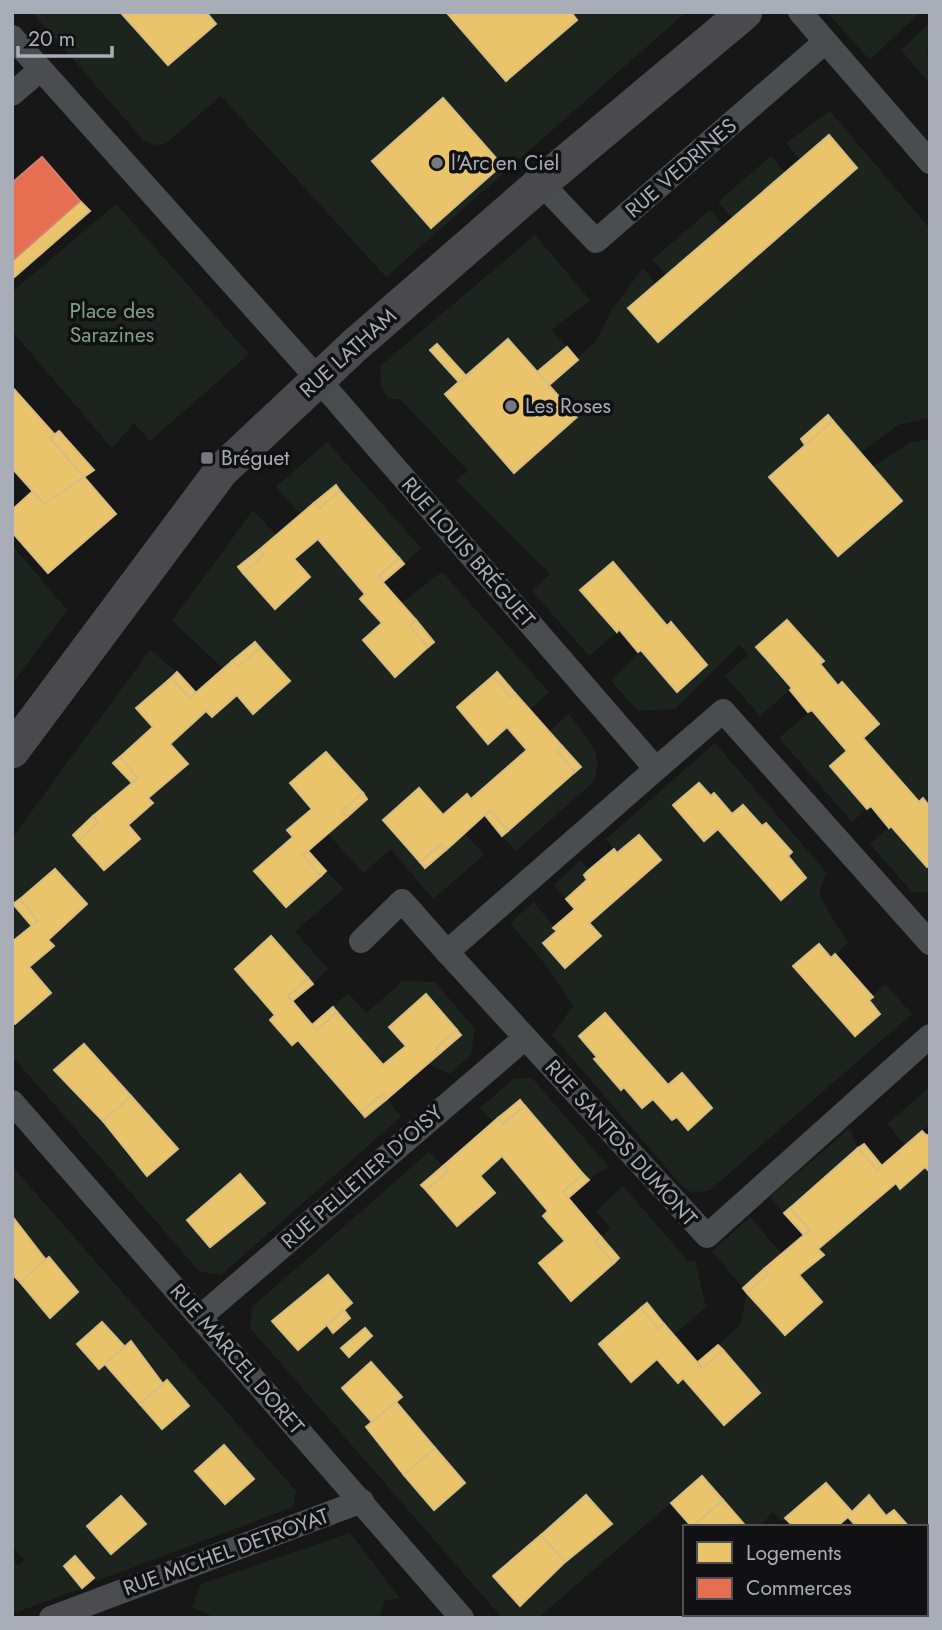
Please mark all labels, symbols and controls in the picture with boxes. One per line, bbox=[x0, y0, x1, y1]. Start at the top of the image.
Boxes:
scale bar bbox=[18, 14, 112, 58]
text: 20 m bbox=[28, 24, 75, 54]
street label: RUE VEDRINES bbox=[619, 111, 743, 225]
place label: l'Arc en Ciel bbox=[451, 148, 559, 178]
marker: l'Arc en Ciel bbox=[429, 155, 445, 171]
park label: Place des Sarazines bbox=[70, 296, 154, 350]
street label: RUE LATHAM bbox=[293, 301, 403, 405]
place label: Les Roses bbox=[525, 391, 611, 421]
marker: Les Roses bbox=[503, 398, 519, 414]
place label: Bréguet bbox=[221, 443, 289, 473]
marker: Bréguet bbox=[199, 450, 215, 466]
street label: RUE LOUIS BRÉGUET bbox=[394, 470, 542, 634]
street label: RUE SANTOS DUMONT bbox=[538, 1053, 704, 1233]
street label: RUE PELLETIER D'OISY bbox=[275, 1098, 450, 1256]
street label: RUE MARCEL DORET bbox=[163, 1277, 311, 1441]
street label: RUE MICHEL DETROYAT bbox=[119, 1501, 333, 1603]
legend bbox=[683, 1525, 928, 1616]
text: Logements bbox=[746, 1538, 841, 1568]
text: Commerces bbox=[746, 1573, 852, 1603]

